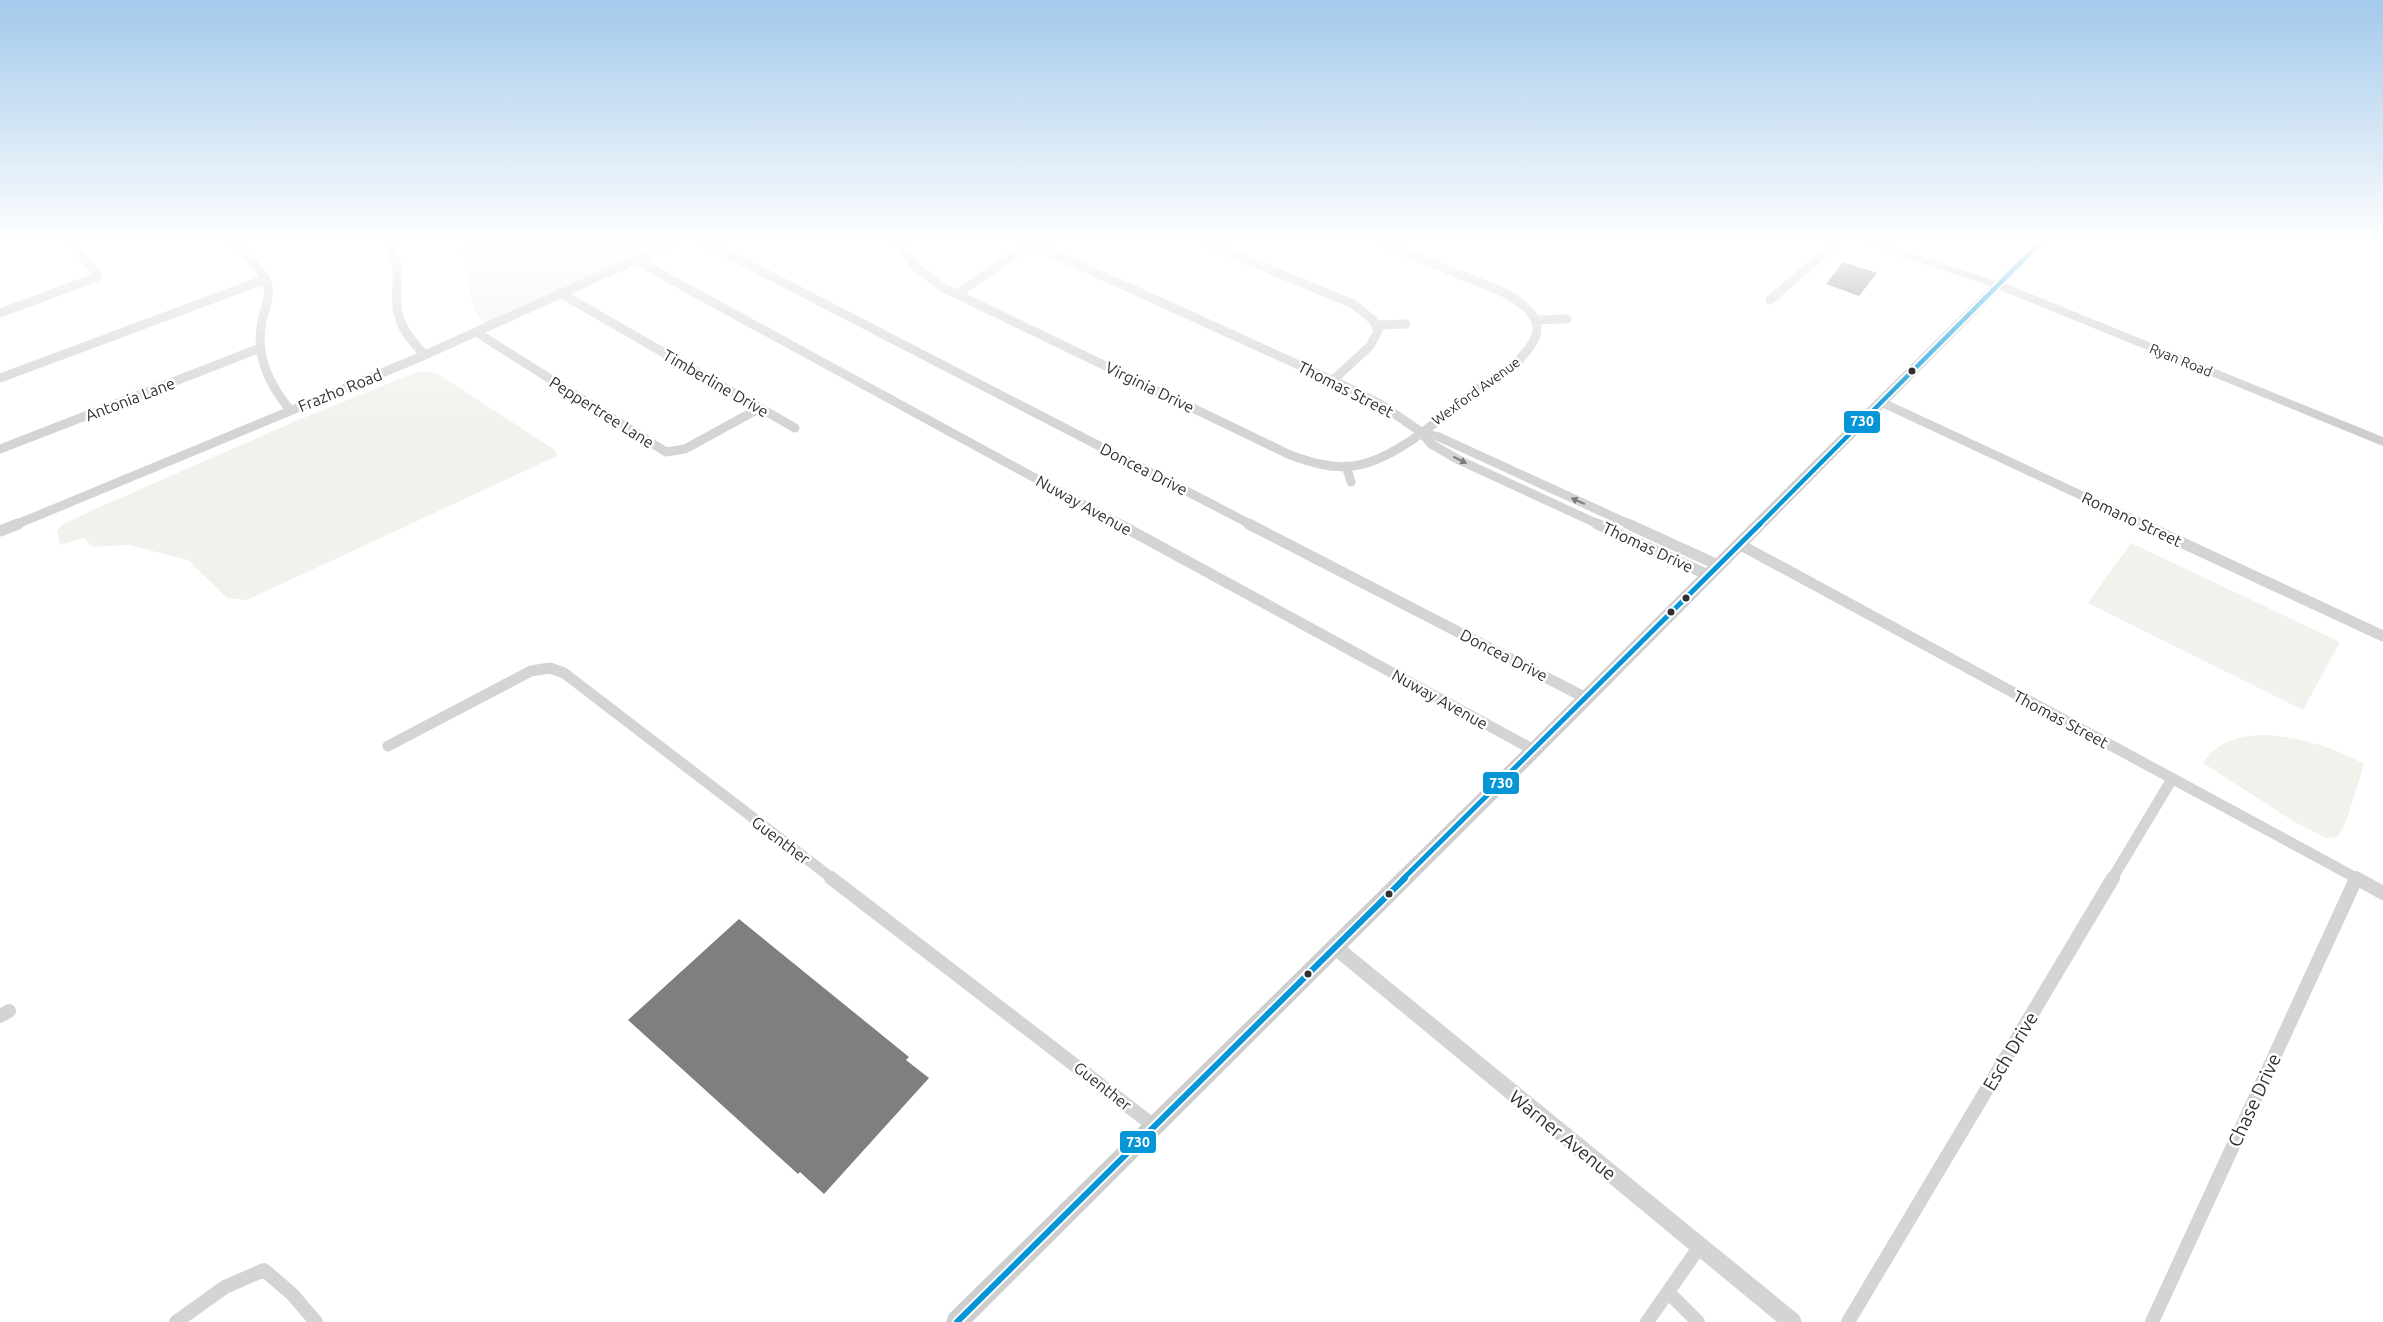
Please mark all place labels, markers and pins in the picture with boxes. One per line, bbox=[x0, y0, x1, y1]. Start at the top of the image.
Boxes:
unlabelled marker bbox=[1907, 366, 1917, 376]
unlabelled marker bbox=[1681, 593, 1691, 603]
unlabelled marker bbox=[1666, 607, 1676, 617]
unlabelled marker bbox=[1384, 889, 1394, 899]
unlabelled marker bbox=[1303, 969, 1313, 979]

